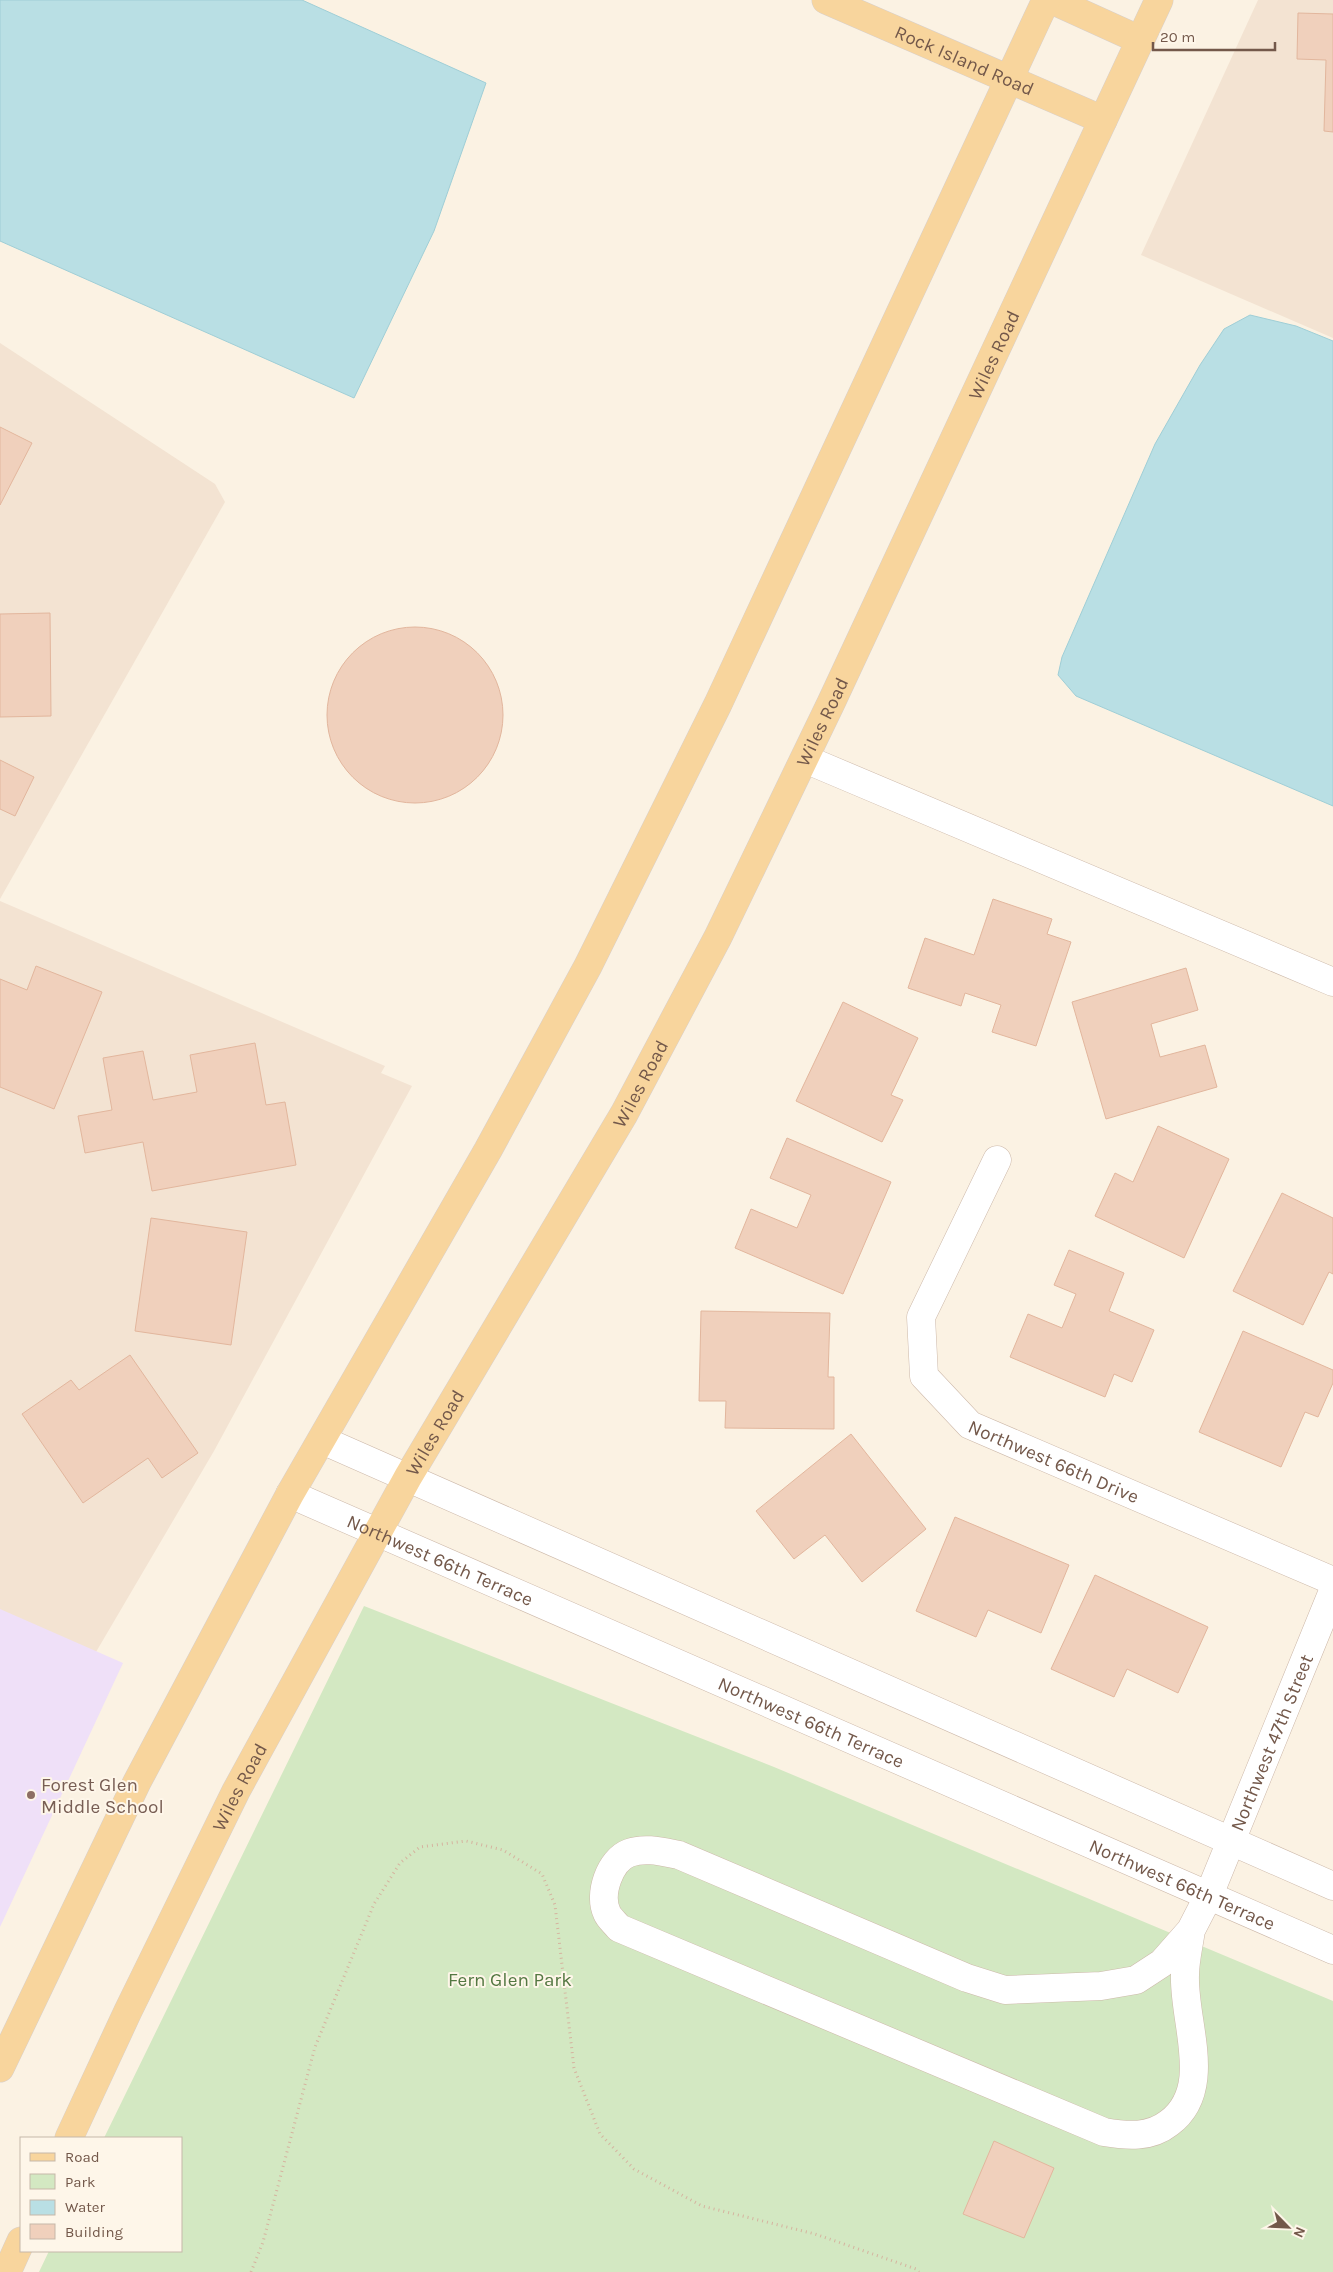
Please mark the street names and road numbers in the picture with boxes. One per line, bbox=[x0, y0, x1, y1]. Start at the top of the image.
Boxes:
street label: Rock Island Road bbox=[891, 21, 1037, 101]
street label: Wiles Road bbox=[964, 307, 1025, 403]
street label: Wiles Road bbox=[792, 674, 853, 770]
street label: Wiles Road bbox=[608, 1036, 673, 1132]
street label: Wiles Road bbox=[401, 1386, 469, 1480]
street label: Northwest 66th Drive bbox=[965, 1416, 1142, 1508]
street label: Northwest 66th Terrace bbox=[344, 1510, 536, 1611]
street label: Northwest 47th Street bbox=[1226, 1651, 1318, 1834]
street label: Northwest 66th Terrace bbox=[715, 1673, 907, 1773]
street label: Wiles Road bbox=[208, 1740, 272, 1835]
street label: Northwest 66th Terrace bbox=[1086, 1835, 1278, 1935]

